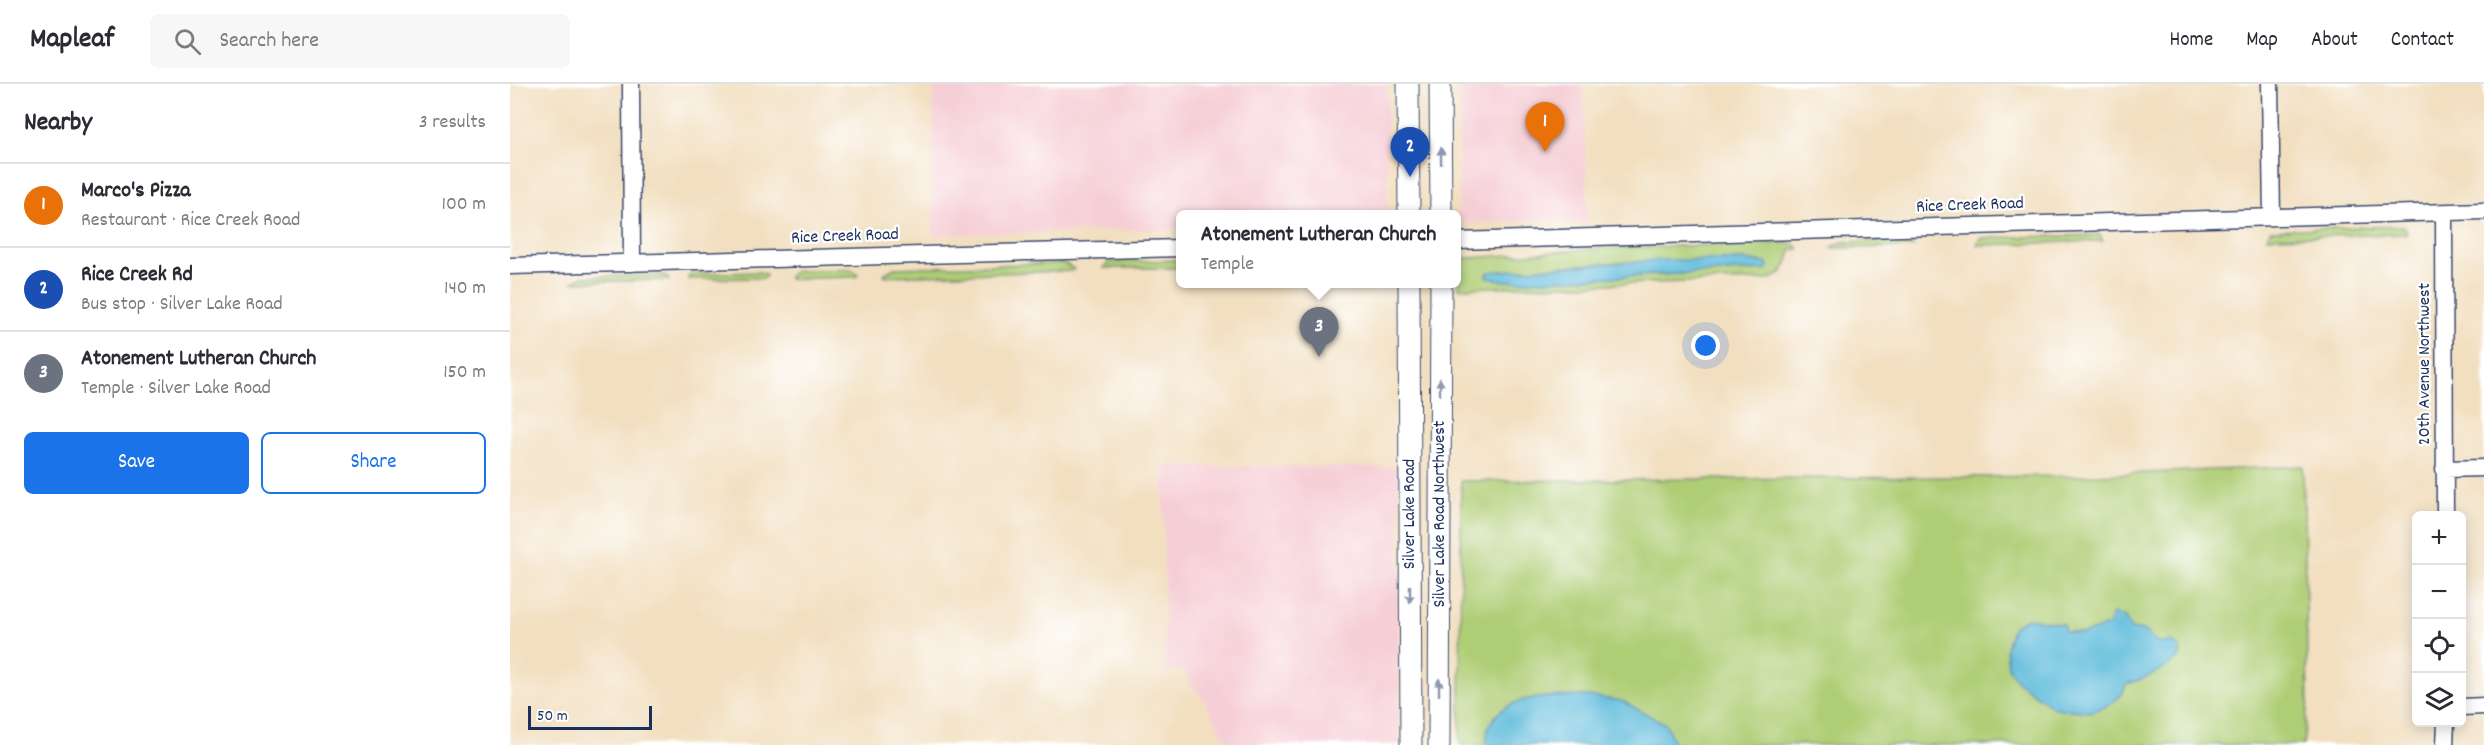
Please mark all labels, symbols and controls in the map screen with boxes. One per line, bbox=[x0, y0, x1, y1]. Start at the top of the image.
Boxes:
search box bbox=[150, 14, 570, 68]
text: Mapleaf bbox=[30, 21, 114, 61]
icon: search bbox=[171, 25, 204, 58]
text: Search here bbox=[219, 26, 319, 57]
text: Home bbox=[2169, 26, 2213, 56]
text: Map bbox=[2246, 26, 2278, 56]
text: About bbox=[2311, 26, 2358, 56]
text: Contact bbox=[2391, 26, 2454, 56]
pin: 1 bbox=[1526, 103, 1564, 152]
text: Nearby bbox=[24, 105, 92, 142]
text: 3 results bbox=[419, 109, 486, 137]
pin: 2 bbox=[1390, 128, 1430, 177]
one-way arrow bbox=[1436, 147, 1446, 166]
text: Marco's Pizza bbox=[81, 176, 191, 207]
text: 1 bbox=[41, 191, 46, 219]
text: 100 m bbox=[442, 191, 486, 219]
street label: Rice Creek Road bbox=[1916, 192, 2024, 220]
text: Restaurant · Rice Creek Road bbox=[81, 207, 300, 235]
popup bbox=[1176, 210, 1461, 288]
text: Atonement Lutheran Church bbox=[1201, 220, 1436, 251]
street label: Rice Creek Road bbox=[791, 223, 899, 251]
text: Temple bbox=[1201, 251, 1254, 279]
text: Rice Creek Rd bbox=[81, 260, 193, 291]
text: 2 bbox=[39, 275, 48, 303]
text: 140 m bbox=[444, 275, 486, 303]
street label: 20th Avenue Northwest bbox=[2413, 283, 2438, 445]
text: Bus stop · Silver Lake Road bbox=[81, 291, 283, 319]
pin: 3 bbox=[1300, 308, 1338, 357]
your location bbox=[1691, 331, 1720, 360]
text: Atonement Lutheran Church bbox=[81, 344, 316, 375]
text: 3 bbox=[39, 359, 48, 387]
text: 150 m bbox=[443, 359, 486, 387]
text: Temple · Silver Lake Road bbox=[81, 375, 271, 403]
one-way arrow bbox=[1435, 377, 1445, 396]
street label: Silver Lake Road Northwest bbox=[1428, 420, 1453, 607]
button: Save bbox=[24, 432, 249, 494]
button: Share bbox=[261, 432, 486, 494]
street label: Silver Lake Road bbox=[1398, 459, 1423, 569]
map controls bbox=[2412, 511, 2466, 727]
button: + bbox=[2412, 511, 2466, 565]
button: − bbox=[2412, 565, 2466, 619]
one-way arrow bbox=[1405, 584, 1415, 603]
button: locate bbox=[2412, 619, 2466, 673]
button: layers bbox=[2412, 673, 2466, 727]
one-way arrow bbox=[1434, 677, 1444, 696]
scale bar bbox=[528, 703, 652, 730]
text: 50 m bbox=[537, 705, 568, 728]

